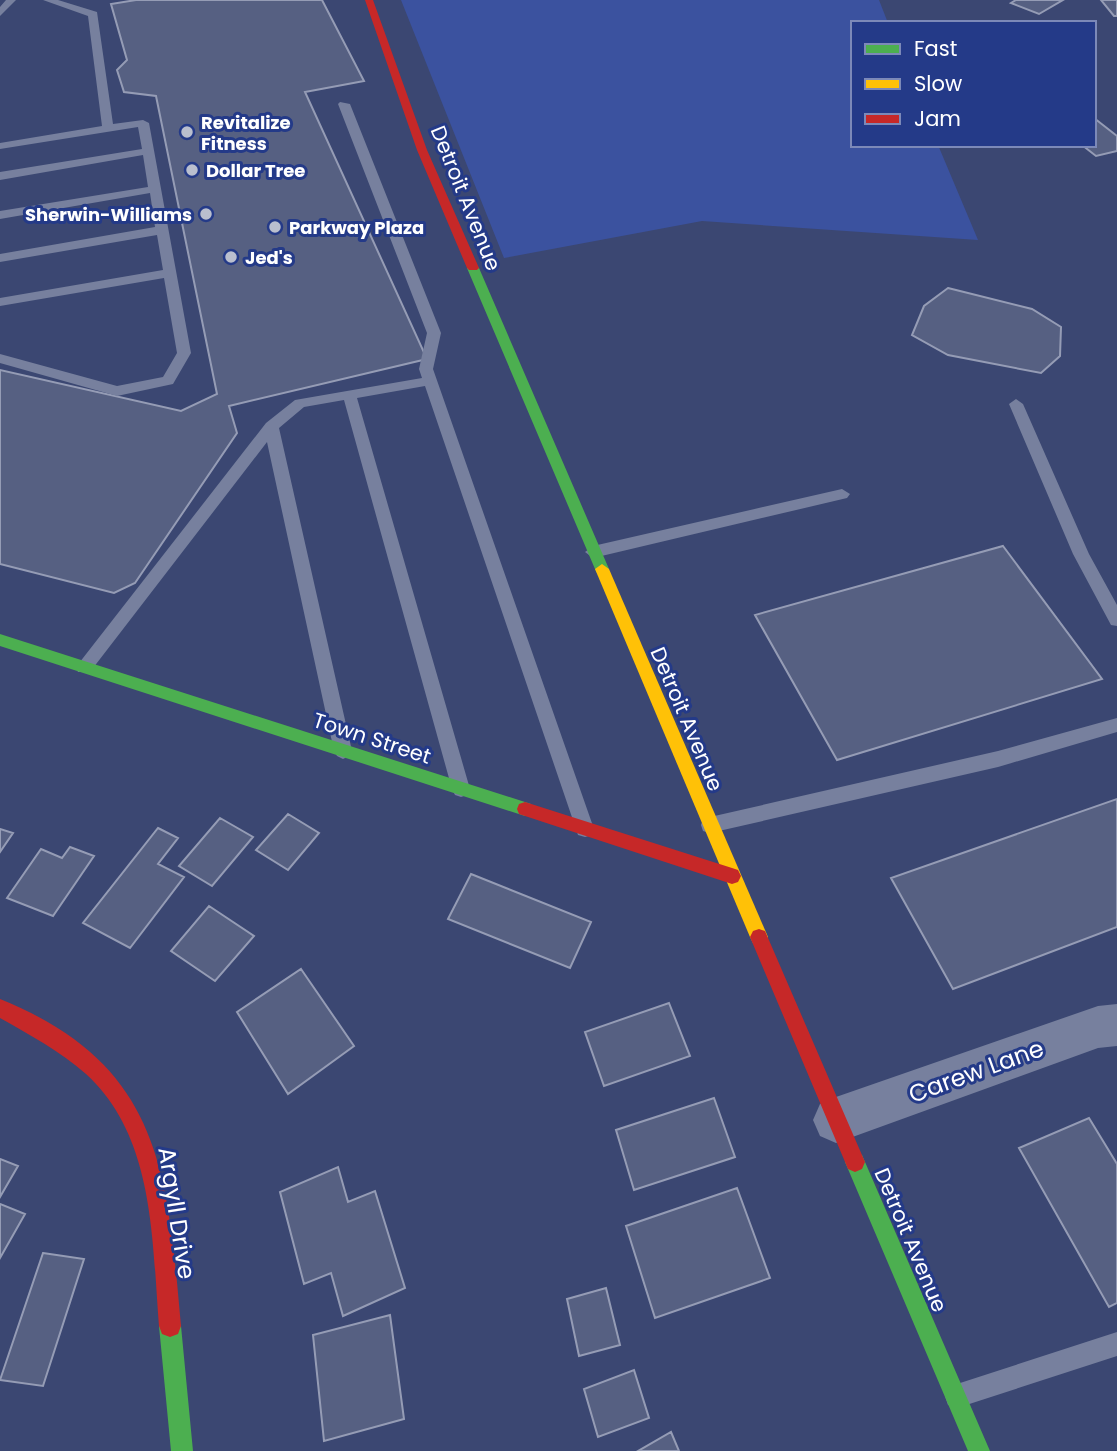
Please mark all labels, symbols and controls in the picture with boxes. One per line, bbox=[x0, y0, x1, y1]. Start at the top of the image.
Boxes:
legend bbox=[851, 21, 1096, 147]
text: Fast bbox=[914, 34, 957, 63]
text: Slow bbox=[914, 69, 962, 98]
text: Jam bbox=[914, 104, 961, 133]
place label: Revitalize Fitness bbox=[201, 110, 291, 156]
street label: Detroit Avenue bbox=[424, 121, 508, 275]
marker: Revitalize Fitness bbox=[179, 124, 195, 140]
place label: Dollar Tree bbox=[206, 158, 305, 183]
marker: Dollar Tree bbox=[184, 162, 200, 178]
place label: Sherwin-Williams bbox=[25, 202, 192, 227]
marker: Sherwin-Williams bbox=[198, 206, 214, 222]
place label: Parkway Plaza bbox=[289, 215, 424, 240]
marker: Parkway Plaza bbox=[267, 219, 283, 235]
place label: Jed's bbox=[245, 245, 293, 270]
marker: Jed's bbox=[223, 249, 239, 265]
street label: Detroit Avenue bbox=[644, 642, 730, 796]
street label: Town Street bbox=[309, 705, 435, 771]
street label: Carew Lane bbox=[904, 1031, 1048, 1111]
street label: Argyll Drive bbox=[150, 1145, 204, 1281]
street label: Detroit Avenue bbox=[868, 1163, 954, 1317]

